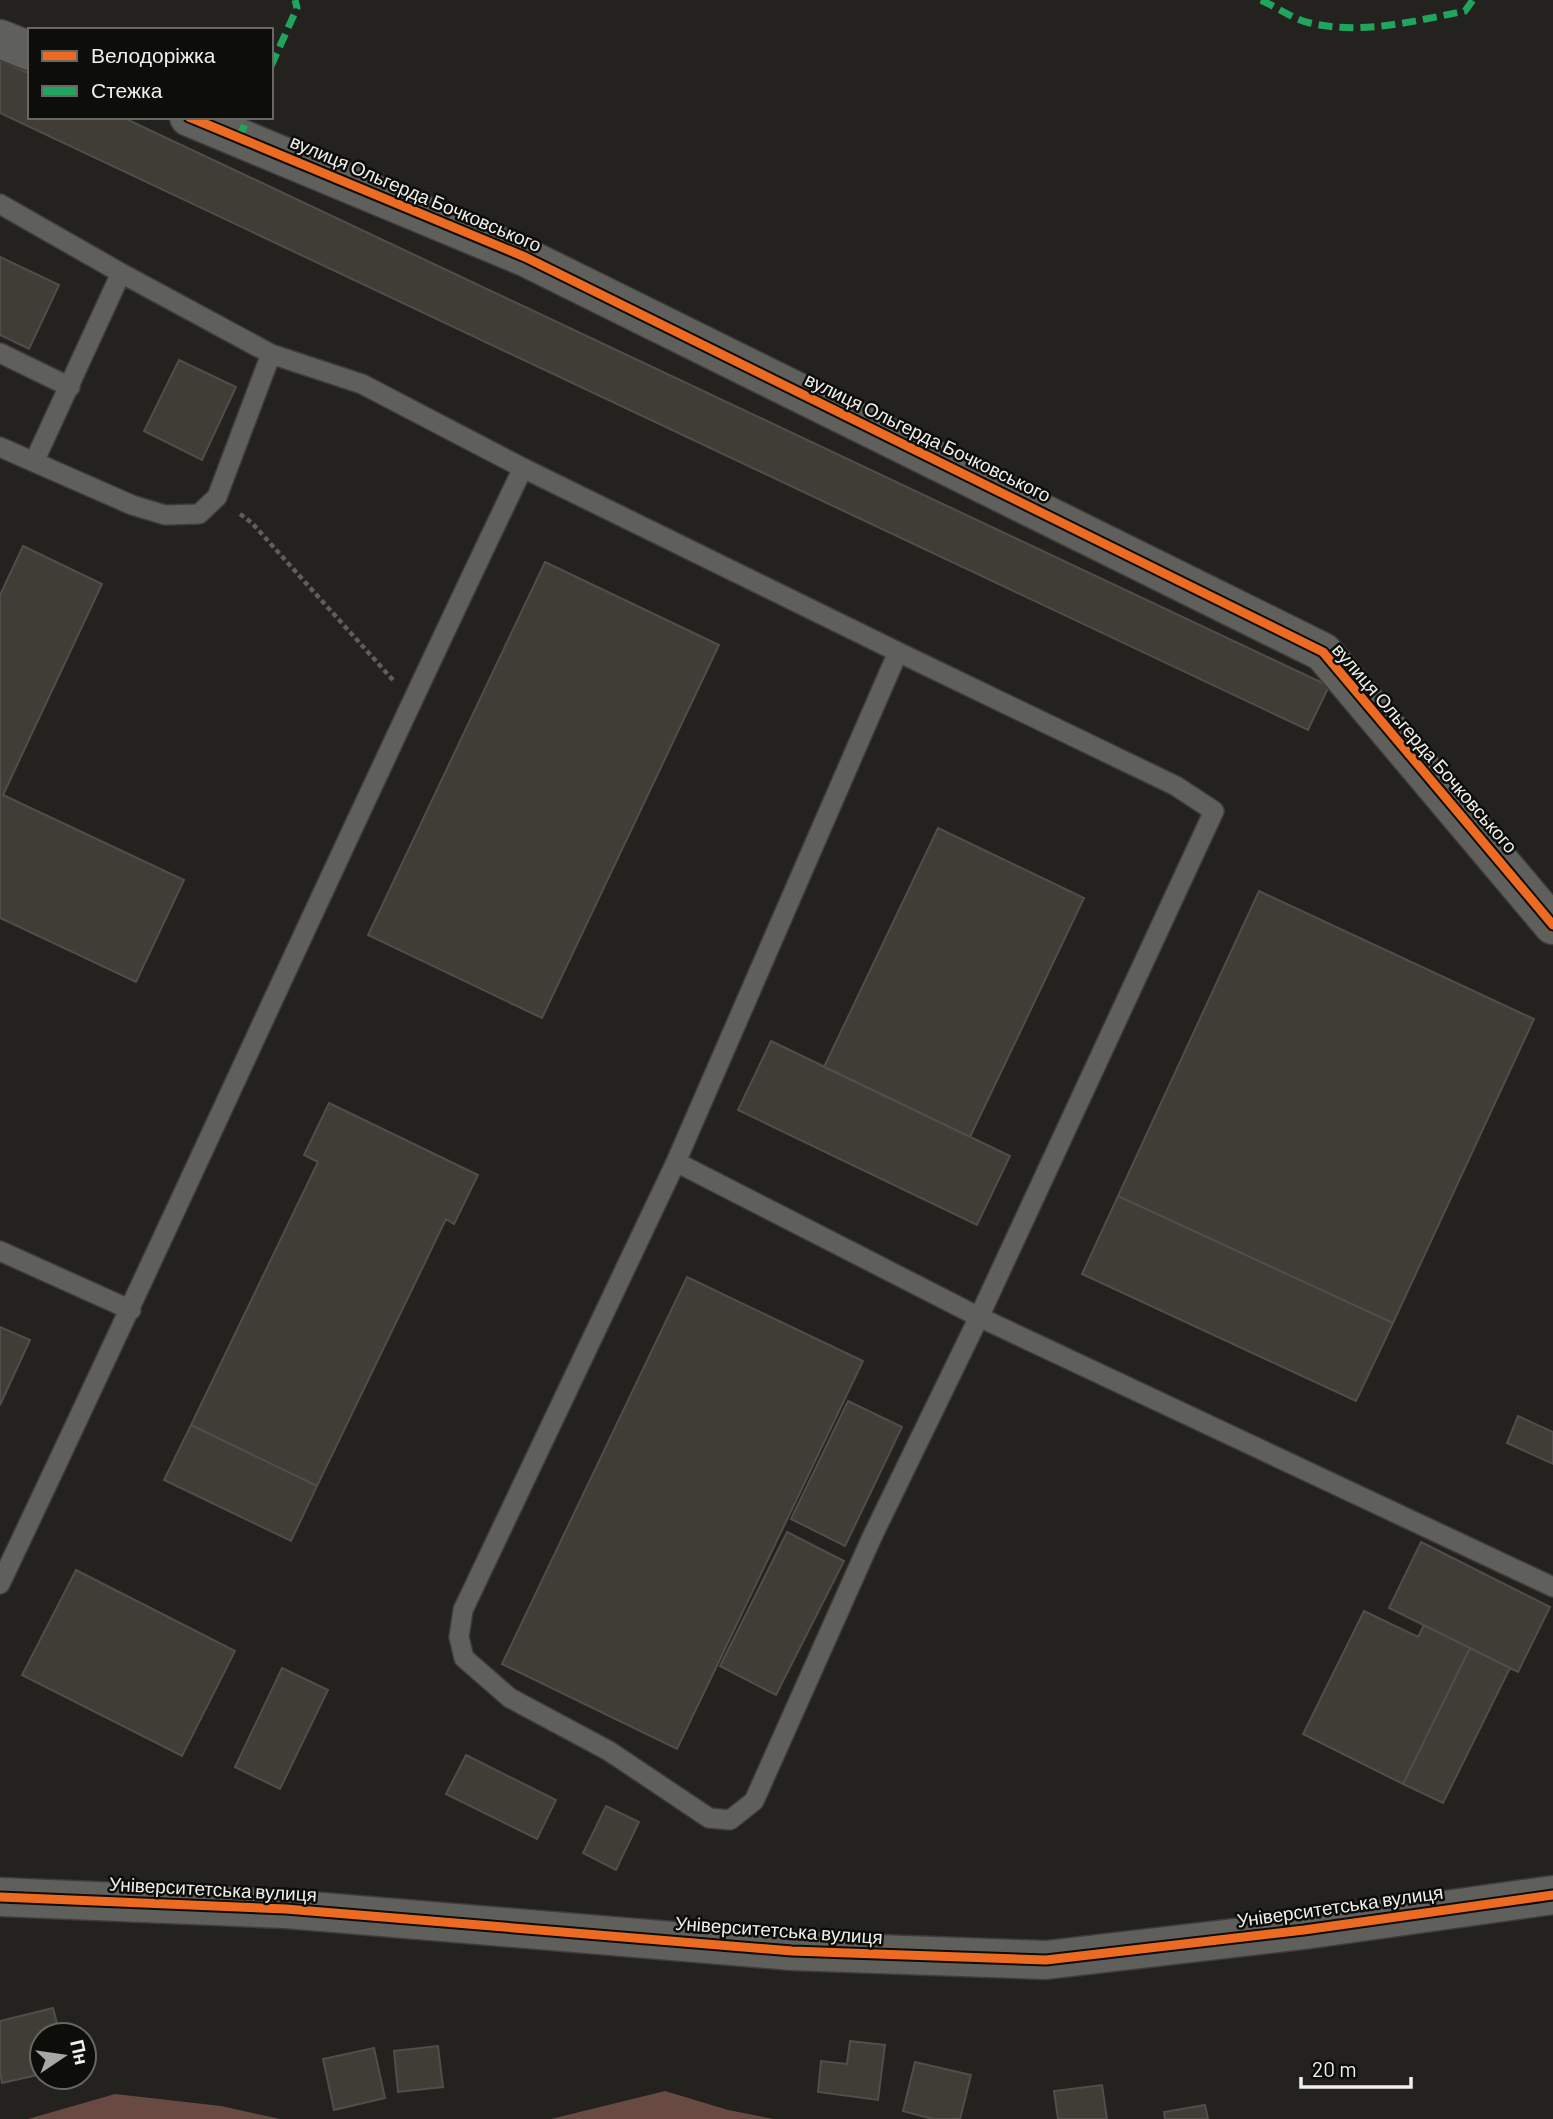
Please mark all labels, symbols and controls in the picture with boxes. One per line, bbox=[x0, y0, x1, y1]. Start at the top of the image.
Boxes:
legend bbox=[28, 28, 273, 119]
text: Велодоріжка bbox=[91, 42, 216, 67]
text: Стежка bbox=[91, 77, 163, 102]
street label: вулиця Ольгерда Бочковського bbox=[287, 129, 545, 256]
street label: вулиця Ольгерда Бочковського bbox=[802, 367, 1055, 506]
street label: вулиця Ольгерда Бочковського bbox=[1328, 638, 1523, 857]
street label: Університетська вулиця bbox=[109, 1872, 318, 1905]
street label: Університетська вулиця bbox=[1235, 1880, 1445, 1931]
street label: Університетська вулиця bbox=[674, 1911, 884, 1948]
north arrow bbox=[28, 2021, 98, 2091]
text: Пн bbox=[66, 2037, 94, 2067]
scale bar bbox=[1301, 2046, 1411, 2090]
text: 20 m bbox=[1312, 2056, 1357, 2081]

